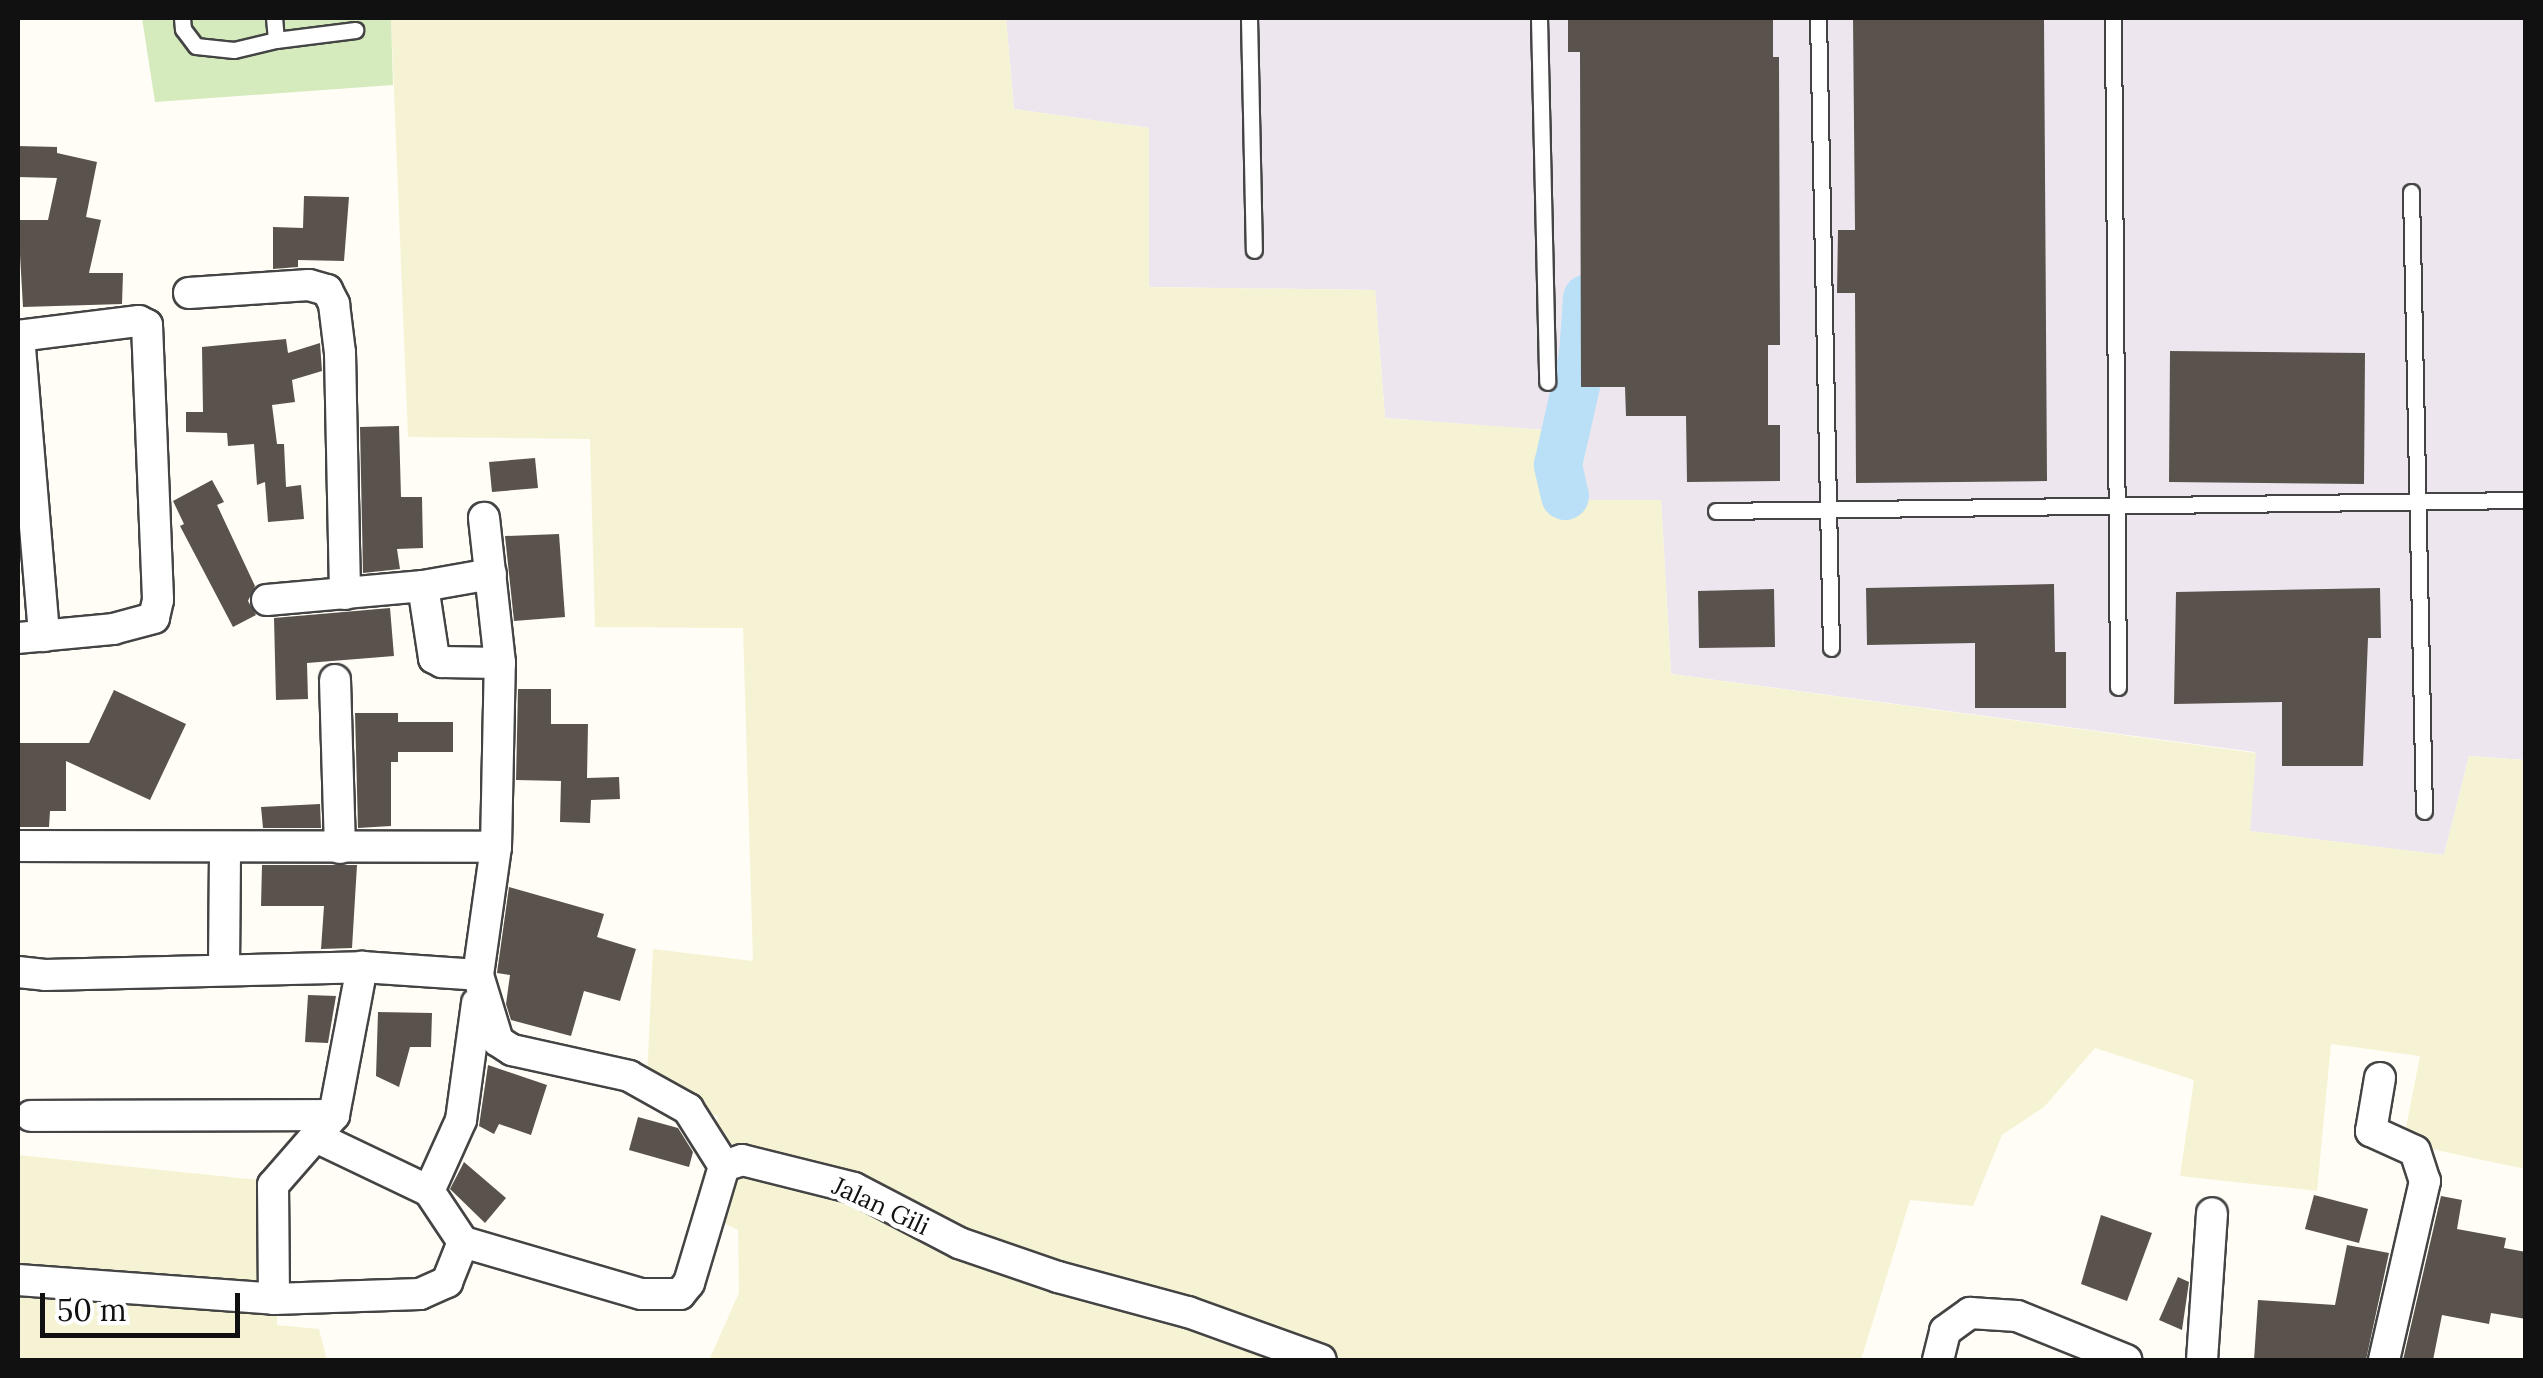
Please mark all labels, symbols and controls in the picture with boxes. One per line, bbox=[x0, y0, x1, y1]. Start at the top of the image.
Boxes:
street label: Jalan Gili bbox=[828, 1171, 934, 1241]
scale bar bbox=[45, 1273, 245, 1335]
text: 50 m bbox=[57, 1291, 127, 1329]

